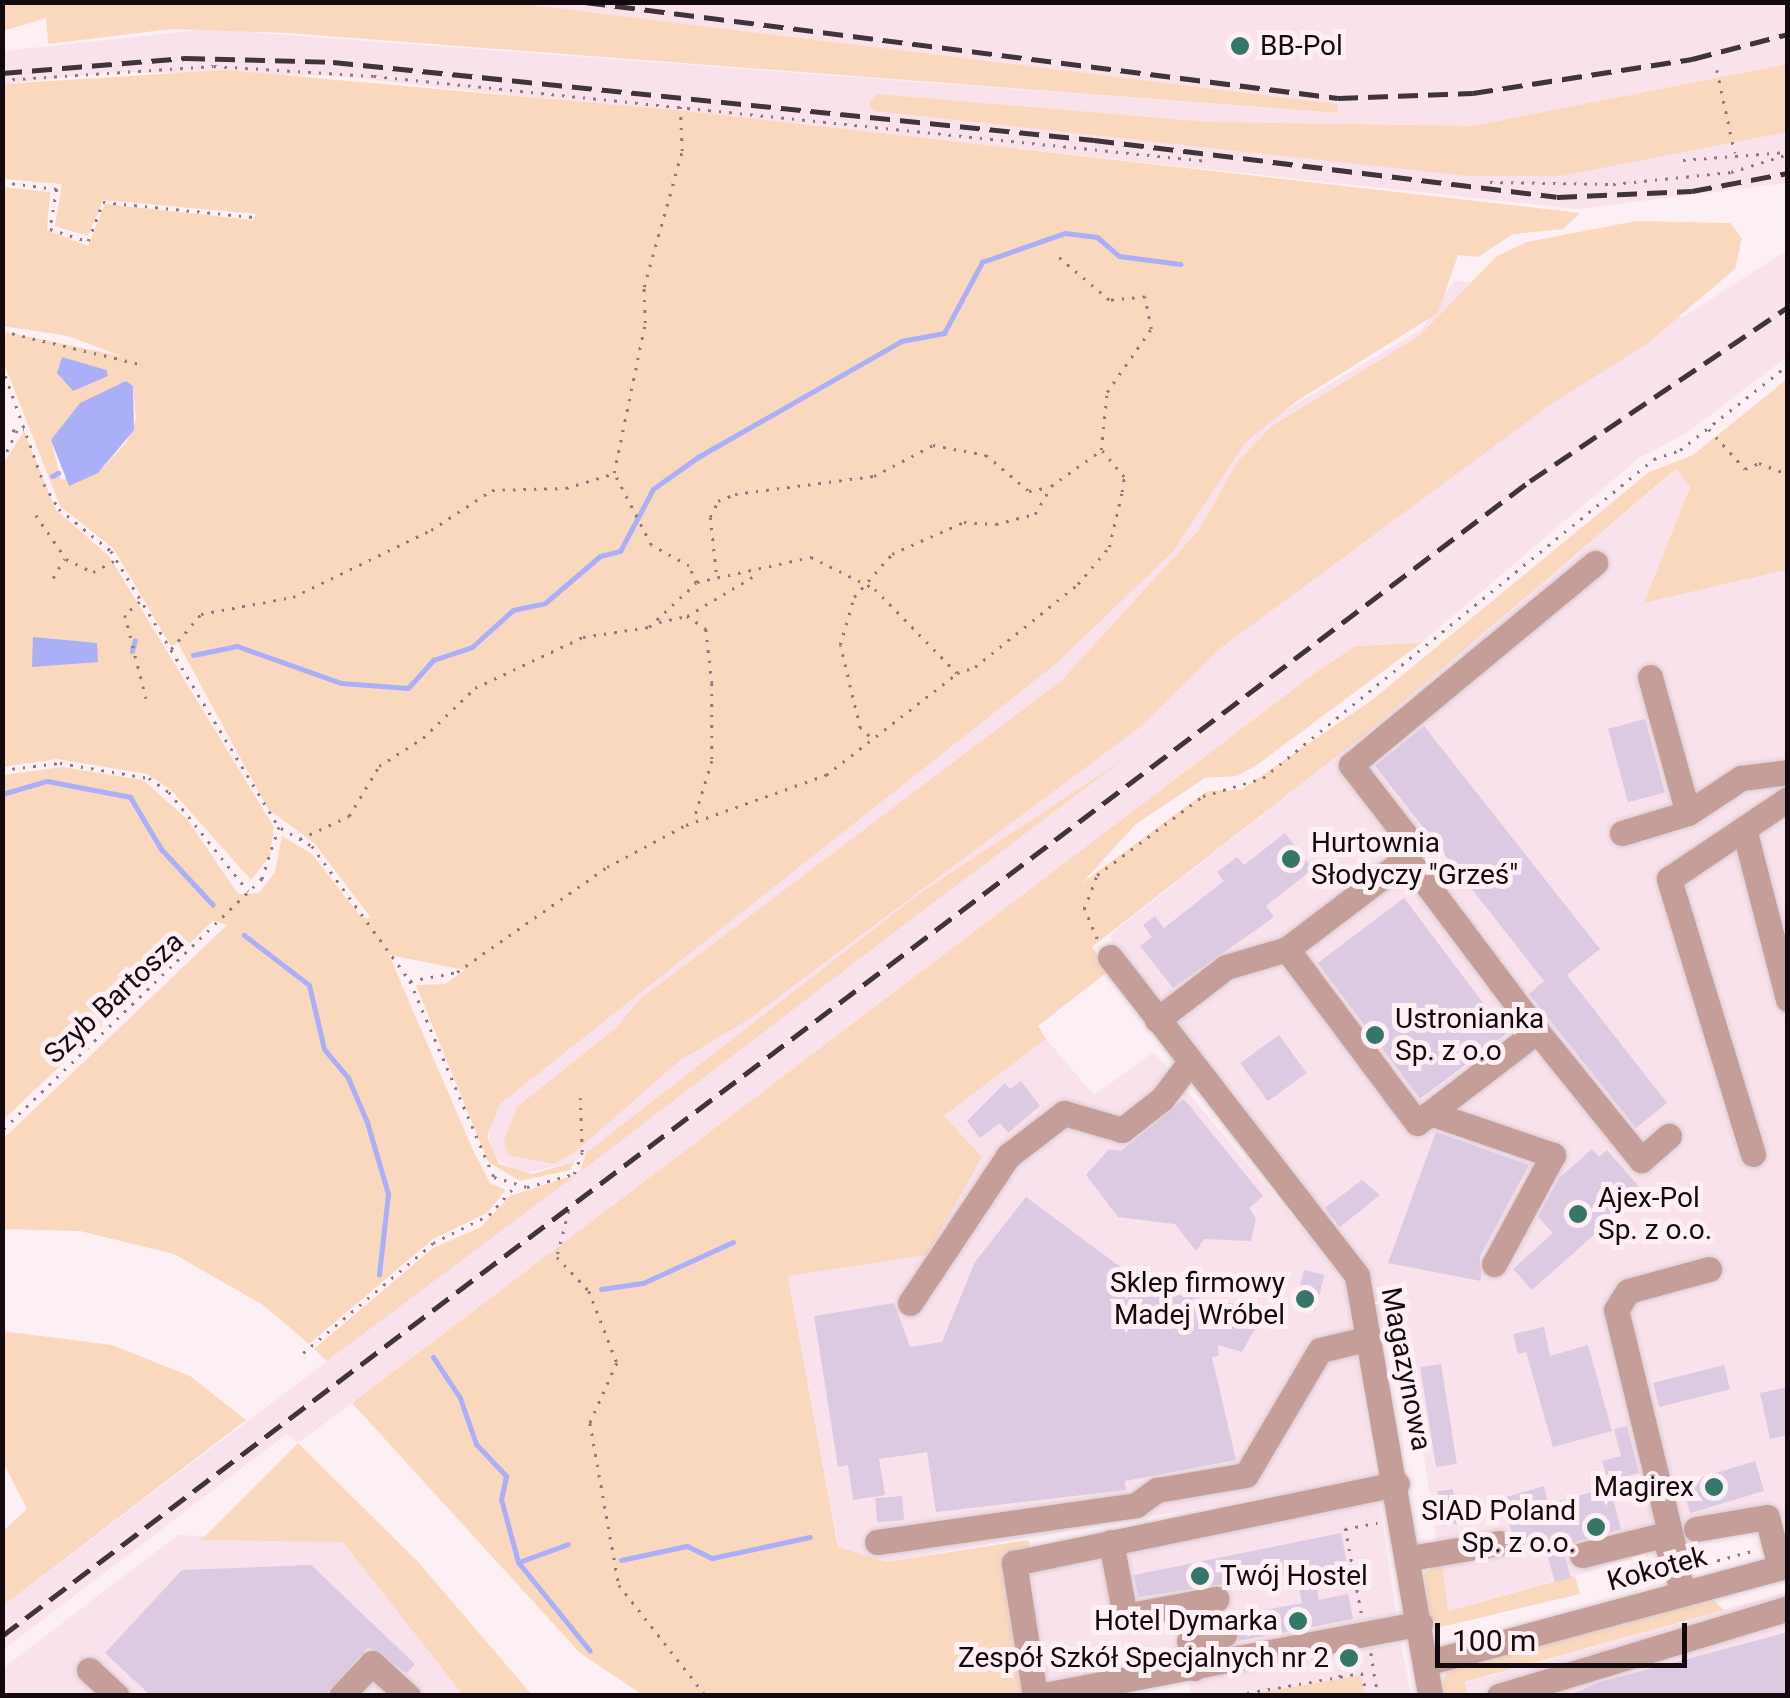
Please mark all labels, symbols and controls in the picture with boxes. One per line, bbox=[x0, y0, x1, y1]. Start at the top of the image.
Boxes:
place label: BB-Pol bbox=[1260, 29, 1343, 63]
marker: BB-Pol bbox=[1229, 35, 1251, 57]
place label: Hurtownia Słodyczy "Grześ" bbox=[1311, 826, 1518, 892]
marker: Hurtownia Słodyczy "Grześ" bbox=[1280, 848, 1302, 870]
street label: Szyb Bartosza bbox=[38, 925, 190, 1071]
place label: Ustronianka Sp. z o.o bbox=[1395, 1002, 1544, 1068]
marker: Ustronianka Sp. z o.o bbox=[1364, 1024, 1386, 1046]
place label: Ajex-Pol Sp. z o.o. bbox=[1598, 1181, 1712, 1247]
marker: Ajex-Pol Sp. z o.o. bbox=[1567, 1203, 1589, 1225]
place label: Sklep firmowy Madej Wróbel bbox=[1110, 1266, 1285, 1332]
street label: Magazynowa bbox=[1374, 1285, 1438, 1453]
marker: Sklep firmowy Madej Wróbel bbox=[1294, 1288, 1316, 1310]
place label: Magirex bbox=[1594, 1470, 1694, 1504]
marker: Magirex bbox=[1703, 1476, 1725, 1498]
place label: SIAD Poland Sp. z o.o. bbox=[1421, 1494, 1576, 1560]
marker: SIAD Poland Sp. z o.o. bbox=[1585, 1516, 1607, 1538]
street label: Kokotek bbox=[1604, 1540, 1710, 1598]
place label: Twój Hostel bbox=[1220, 1559, 1368, 1593]
marker: Twój Hostel bbox=[1189, 1565, 1211, 1587]
scale bar bbox=[1440, 1603, 1692, 1665]
place label: Hotel Dymarka bbox=[1094, 1604, 1278, 1638]
marker: Hotel Dymarka bbox=[1287, 1610, 1309, 1632]
text: 100 m bbox=[1452, 1623, 1536, 1658]
place label: Zespół Szkół Specjalnych nr 2 bbox=[958, 1641, 1329, 1675]
marker: Zespół Szkół Specjalnych nr 2 bbox=[1338, 1647, 1360, 1669]

